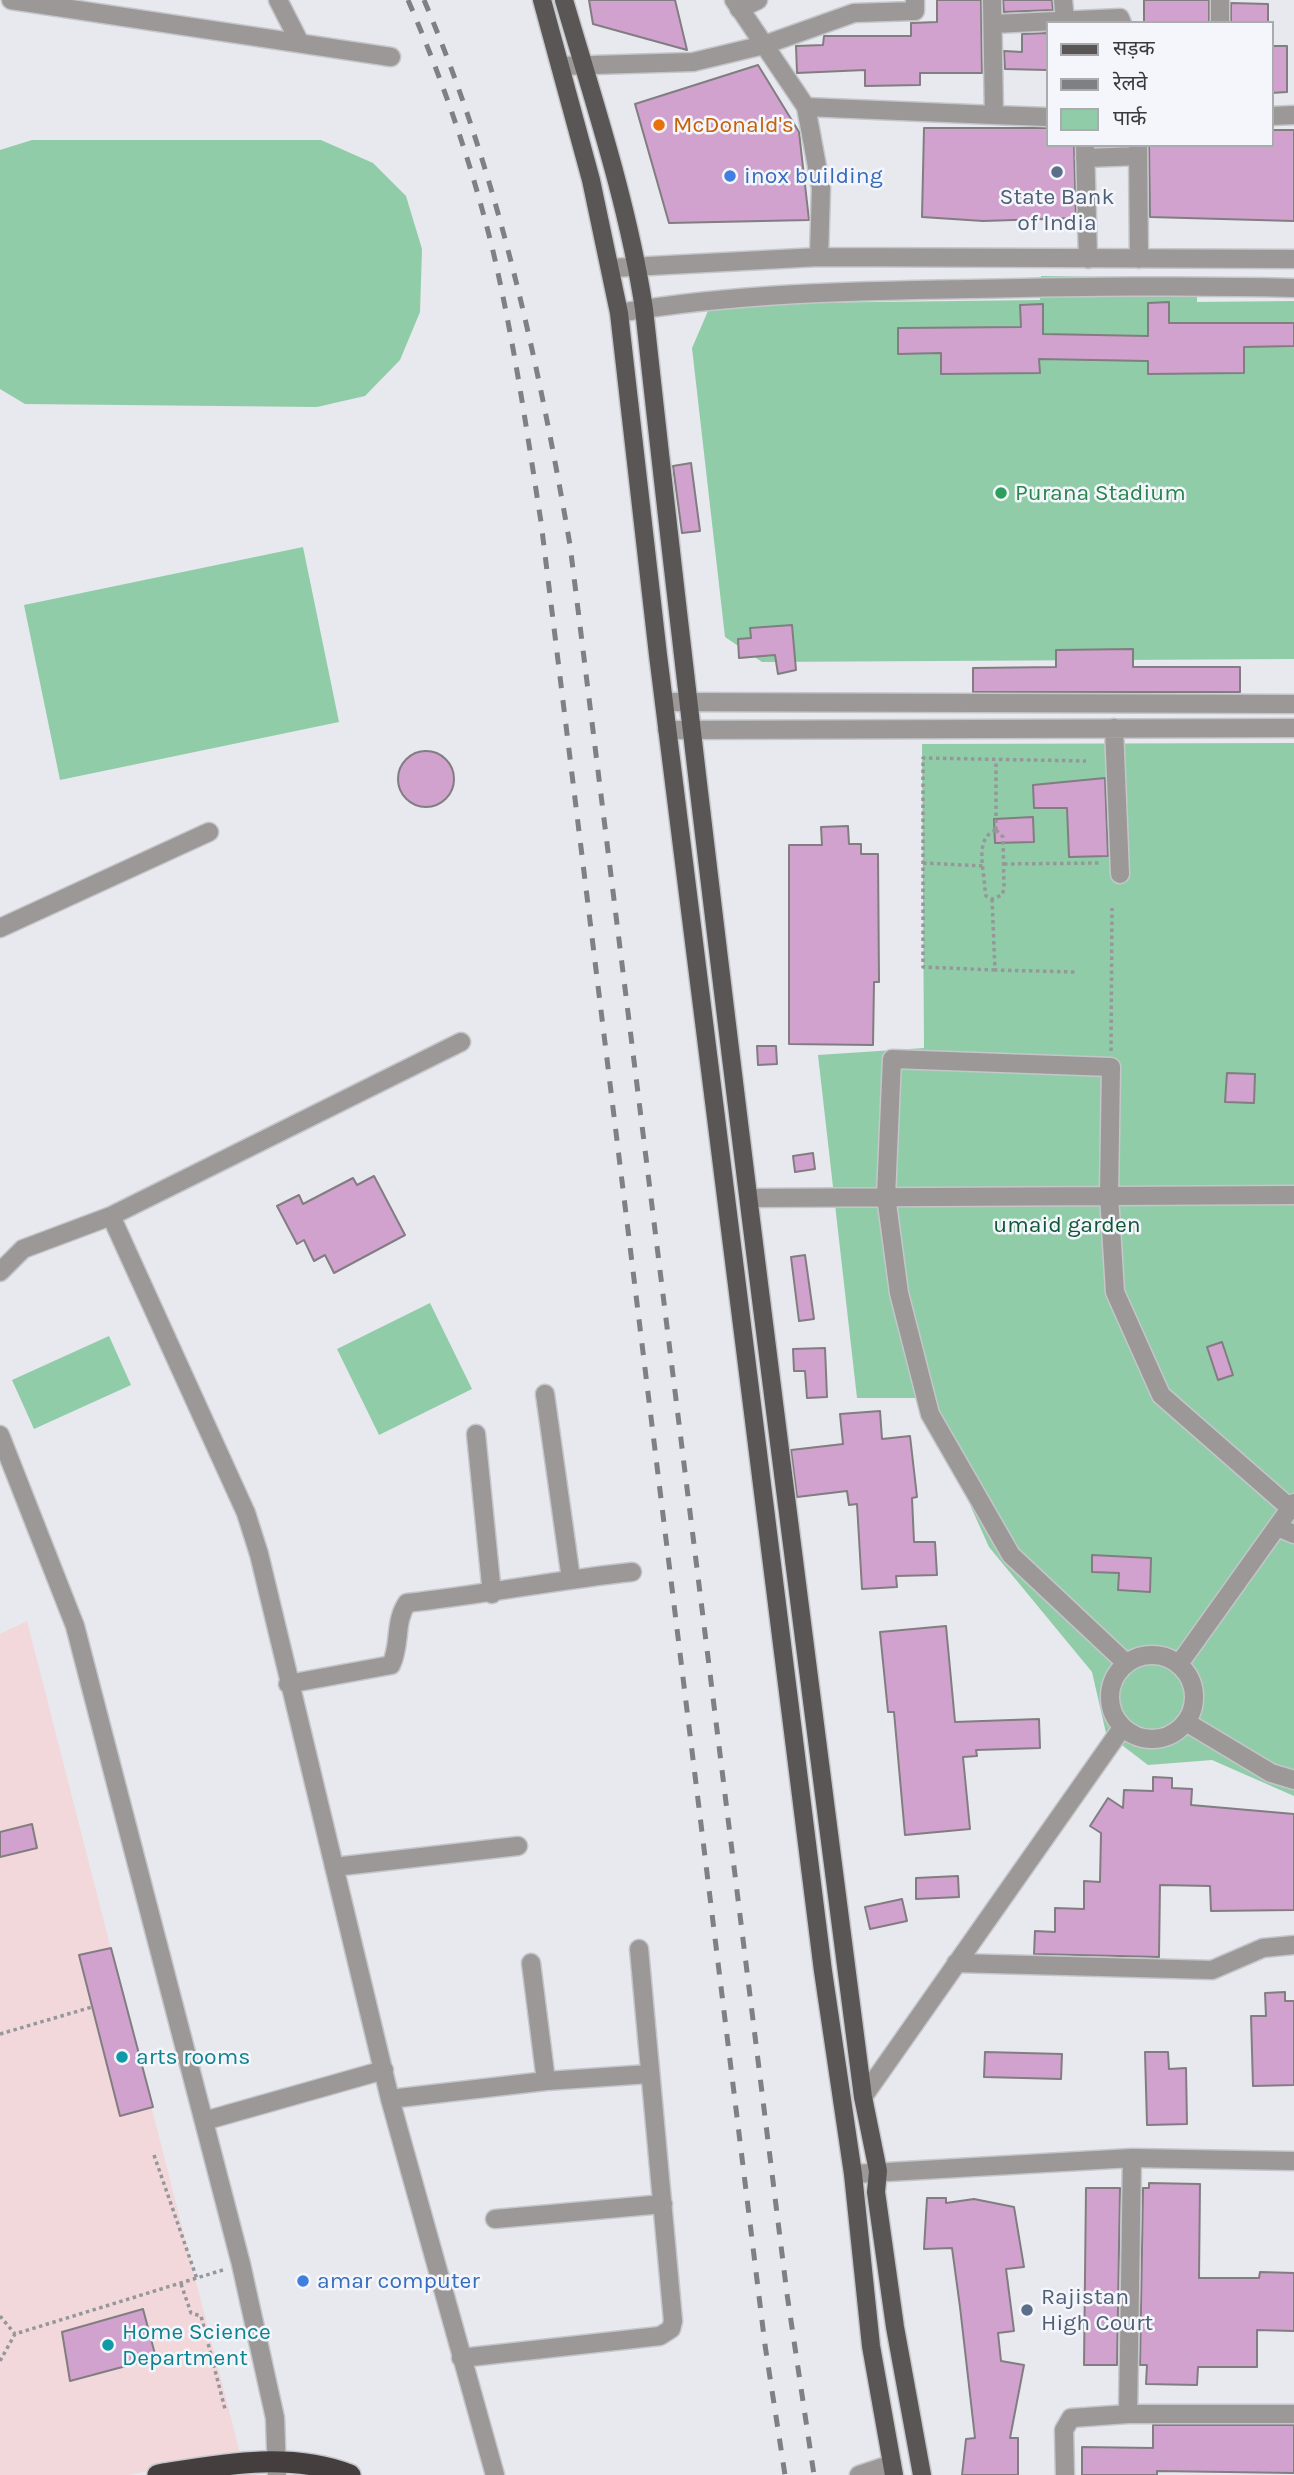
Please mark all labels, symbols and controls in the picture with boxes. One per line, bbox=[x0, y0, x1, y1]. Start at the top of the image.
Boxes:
legend bbox=[1046, 21, 1273, 147]
text: सड़क bbox=[1113, 36, 1155, 60]
text: रेलवे bbox=[1113, 71, 1148, 95]
text: पार्क bbox=[1113, 106, 1147, 130]
place label: McDonald's bbox=[673, 111, 794, 139]
marker: McDonald's bbox=[651, 117, 667, 133]
place label: inox building bbox=[744, 162, 883, 190]
marker: State Bank of India bbox=[1049, 164, 1065, 180]
marker: inox building bbox=[722, 168, 738, 184]
place label: State Bank of India bbox=[1000, 183, 1114, 237]
place label: Purana Stadium bbox=[1015, 479, 1186, 507]
marker: Purana Stadium bbox=[993, 485, 1009, 501]
park label: umaid garden bbox=[993, 1211, 1141, 1239]
place label: arts rooms bbox=[136, 2043, 250, 2071]
marker: arts rooms bbox=[114, 2049, 130, 2065]
place label: amar computer bbox=[317, 2267, 480, 2295]
marker: amar computer bbox=[295, 2273, 311, 2289]
place label: Rajistan High Court bbox=[1041, 2283, 1153, 2337]
marker: Rajistan High Court bbox=[1019, 2302, 1035, 2318]
place label: Home Science Department bbox=[122, 2318, 271, 2372]
marker: Home Science Department bbox=[100, 2337, 116, 2353]

